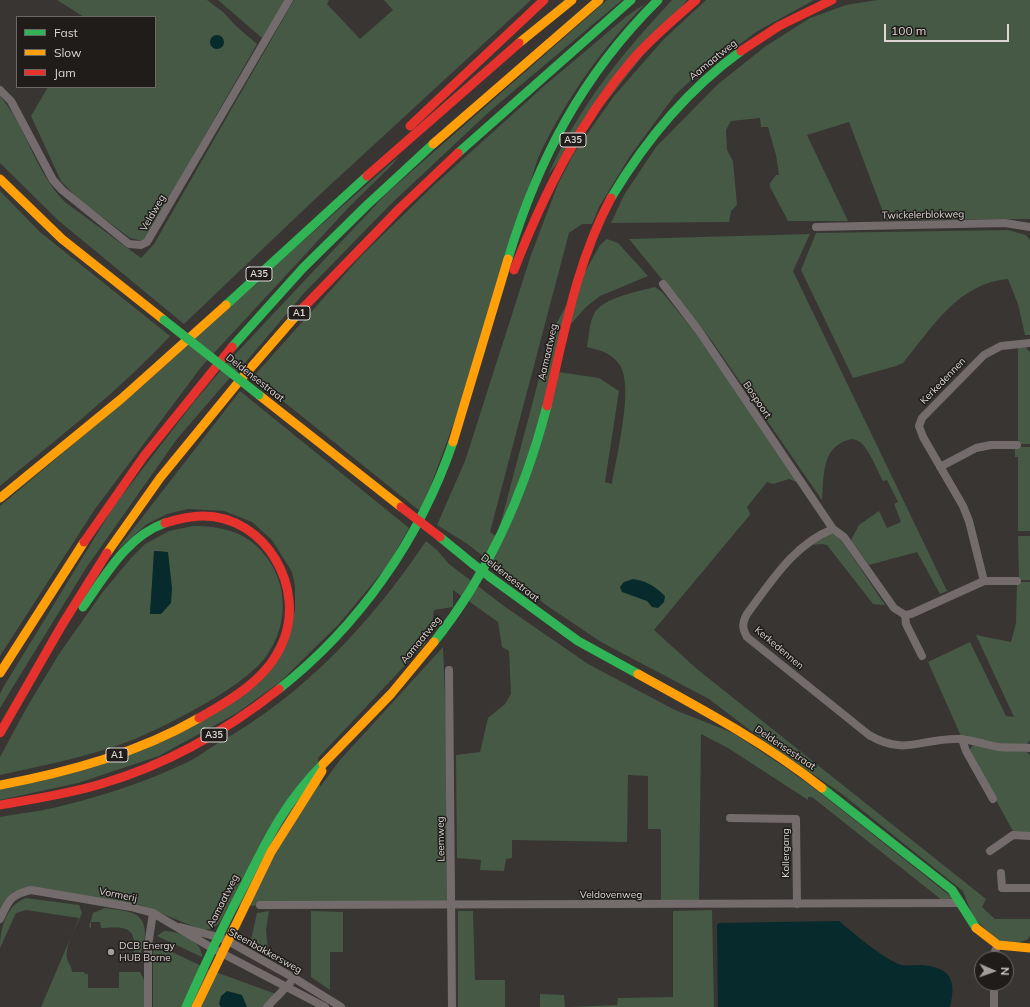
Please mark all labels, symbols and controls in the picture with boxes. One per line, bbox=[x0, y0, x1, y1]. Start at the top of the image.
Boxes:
legend bbox=[16, 16, 156, 88]
scale bar bbox=[886, 16, 1011, 42]
text: 100 m bbox=[891, 23, 926, 38]
text: Fast bbox=[54, 25, 78, 40]
street label: Aamaatweg bbox=[687, 37, 739, 83]
text: Slow bbox=[54, 45, 82, 60]
text: Jam bbox=[54, 65, 76, 80]
road number: A35 bbox=[560, 133, 586, 147]
street label: Veldweg bbox=[138, 193, 168, 233]
street label: Twickelerblokweg bbox=[882, 208, 964, 222]
road number: A35 bbox=[246, 267, 272, 281]
road number: A1 bbox=[288, 306, 310, 320]
street label: Aamaatweg bbox=[536, 323, 560, 381]
street label: Deldensestraat bbox=[224, 352, 286, 404]
street label: Kerkedennen bbox=[918, 355, 968, 407]
street label: Bospoort bbox=[740, 379, 774, 421]
street label: Deldensestraat bbox=[479, 552, 541, 604]
street label: Aamaatweg bbox=[398, 614, 444, 666]
street label: Kerkedennen bbox=[752, 624, 806, 672]
street label: Deldensestraat bbox=[752, 723, 818, 773]
road number: A35 bbox=[201, 728, 227, 742]
road number: A1 bbox=[106, 748, 128, 762]
street label: Leemweg bbox=[435, 816, 447, 862]
street label: Kollergang bbox=[780, 828, 792, 878]
street label: Aamaatweg bbox=[205, 873, 241, 929]
street label: Vormerij bbox=[98, 885, 138, 905]
street label: Veldovenweg bbox=[580, 889, 642, 901]
street label: Steenbakkersweg bbox=[226, 926, 304, 976]
place label: DCB Energy HUB Borne bbox=[119, 940, 175, 964]
marker: DCB Energy HUB Borne bbox=[106, 947, 116, 957]
north arrow bbox=[974, 951, 1014, 991]
text: N bbox=[998, 967, 1012, 976]

